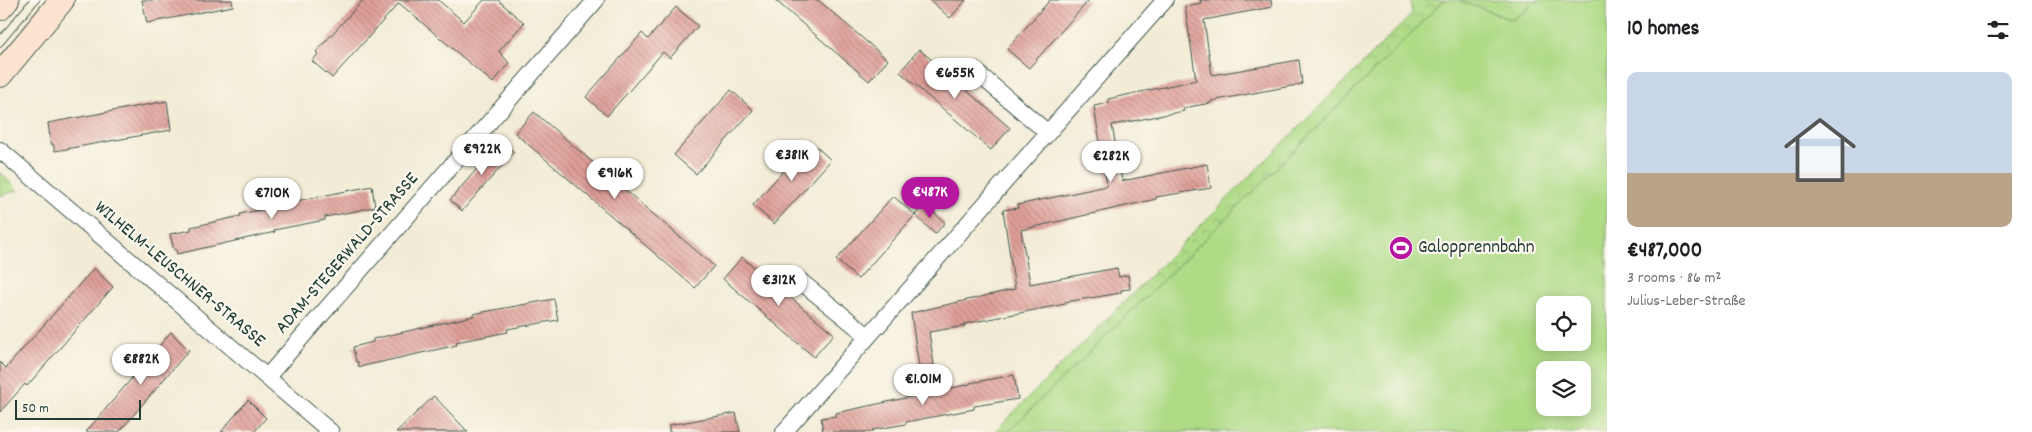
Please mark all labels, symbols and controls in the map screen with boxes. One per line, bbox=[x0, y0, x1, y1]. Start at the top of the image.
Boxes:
text: 10 homes bbox=[1627, 15, 1699, 45]
icon: filters bbox=[1984, 16, 2012, 44]
pin: €655K bbox=[920, 58, 990, 100]
text: €655K bbox=[936, 62, 974, 85]
icon: home bbox=[1775, 105, 1865, 195]
pin: €922K bbox=[447, 134, 517, 176]
text: €922K bbox=[463, 138, 501, 161]
pin: €381K bbox=[757, 140, 827, 182]
pin: €282K bbox=[1076, 140, 1146, 183]
text: €381K bbox=[775, 144, 809, 167]
text: €282K bbox=[1093, 145, 1129, 168]
pin: €916K bbox=[580, 158, 650, 200]
text: €916K bbox=[598, 162, 633, 185]
street label: ADAM-STEGERWALD-STRASSE bbox=[270, 167, 426, 341]
pin: €487K bbox=[895, 176, 965, 219]
pin: €710K bbox=[237, 178, 307, 220]
text: €487K bbox=[912, 181, 948, 204]
text: €710K bbox=[255, 182, 289, 205]
street label: WILHELM-LEUSCHNER-STRASSE bbox=[88, 195, 271, 355]
sports icon: Galopprennbahn bbox=[1388, 235, 1414, 261]
place label: Galopprennbahn bbox=[1418, 235, 1535, 262]
text: €487,000 bbox=[1627, 237, 1702, 267]
pin: €312K bbox=[744, 264, 814, 307]
text: 3 rooms · 86 m² bbox=[1627, 267, 1721, 290]
text: €312K bbox=[762, 269, 796, 292]
text: Julius-Leber-Straße bbox=[1627, 290, 1746, 313]
map controls bbox=[1536, 296, 1591, 416]
button: locate bbox=[1536, 296, 1591, 351]
pin: €882K bbox=[106, 344, 176, 386]
text: €882K bbox=[123, 348, 159, 371]
button: layers bbox=[1536, 361, 1591, 416]
pin: €1.01M bbox=[882, 364, 964, 406]
text: €1.01M bbox=[905, 368, 941, 391]
scale bar bbox=[15, 397, 141, 420]
text: 50 m bbox=[22, 399, 49, 419]

